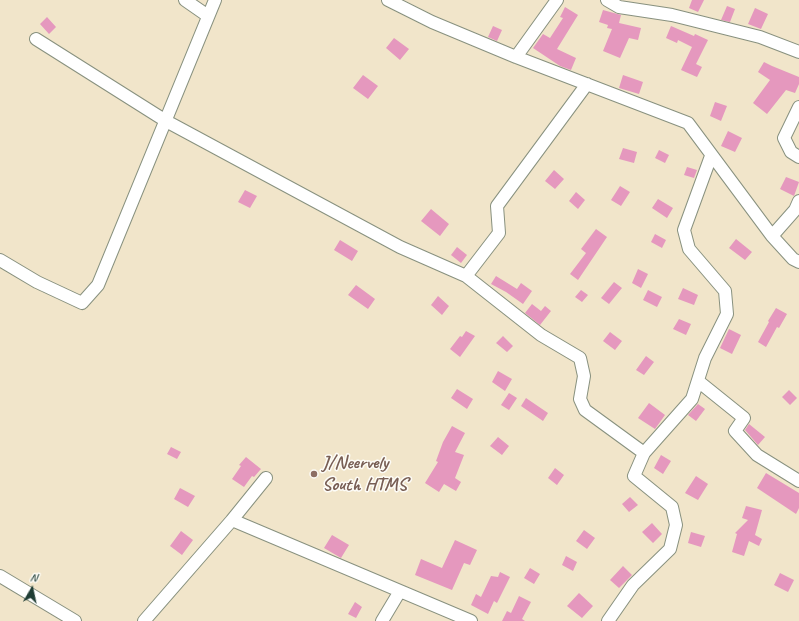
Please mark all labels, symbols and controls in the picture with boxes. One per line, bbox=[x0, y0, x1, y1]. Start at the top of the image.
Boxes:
place label: J/Neervely South HTMS bbox=[322, 452, 407, 496]
marker: J/Neervely South HTMS bbox=[309, 469, 319, 479]
north arrow bbox=[12, 569, 52, 609]
text: N bbox=[29, 570, 38, 585]

